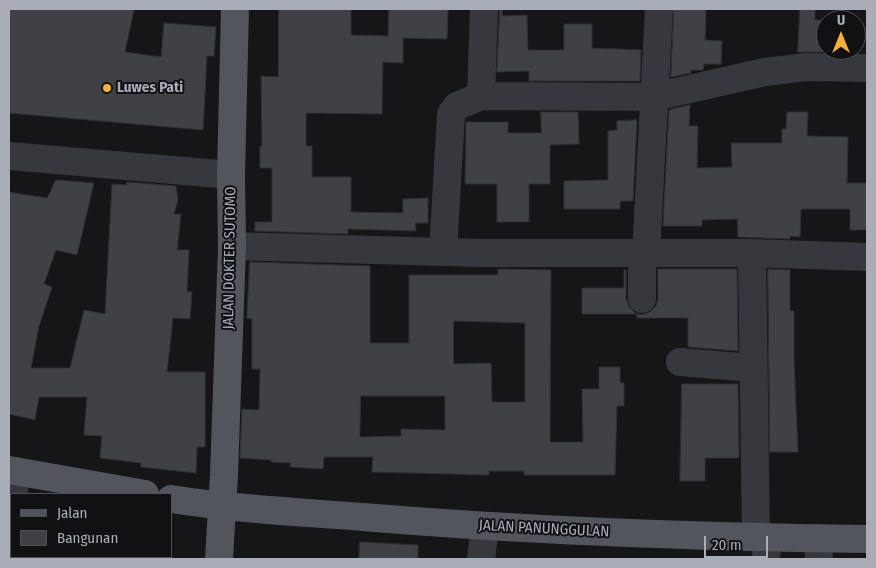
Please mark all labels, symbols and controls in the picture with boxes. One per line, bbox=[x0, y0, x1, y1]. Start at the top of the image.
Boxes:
north arrow bbox=[816, 10, 866, 60]
text: U bbox=[837, 12, 845, 29]
place label: Luwes Pati bbox=[117, 79, 183, 97]
marker: Luwes Pati bbox=[101, 82, 113, 94]
street label: JALAN DOKTER SUTOMO bbox=[220, 186, 240, 330]
legend bbox=[10, 493, 172, 558]
text: Jalan bbox=[57, 504, 87, 522]
street label: JALAN PANUNGGULAN bbox=[478, 517, 610, 541]
scale bar bbox=[706, 526, 770, 558]
text: Bangunan bbox=[57, 529, 118, 547]
text: 20 m bbox=[712, 536, 742, 554]

